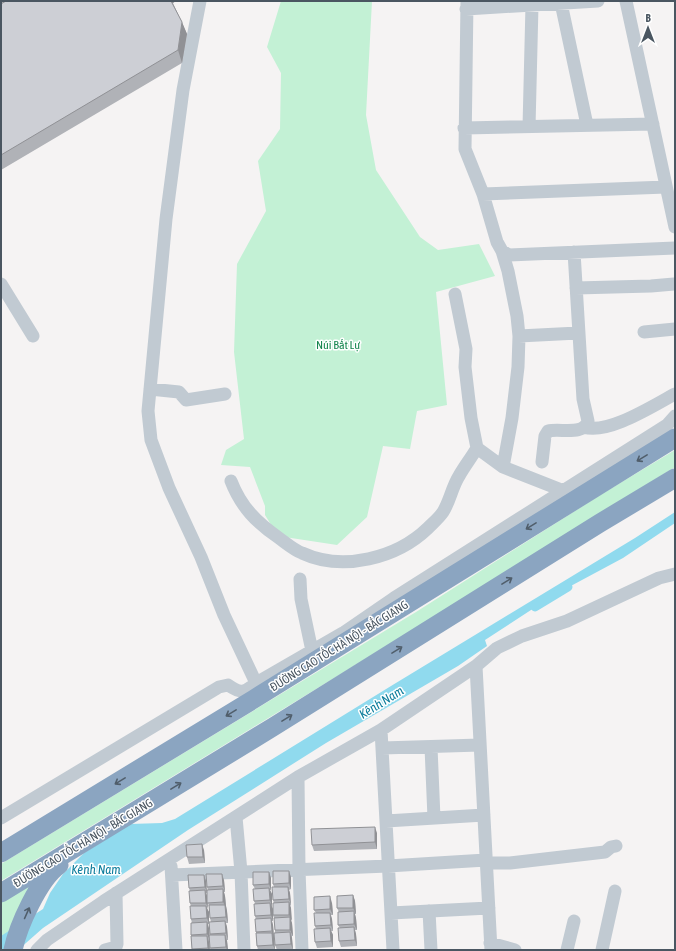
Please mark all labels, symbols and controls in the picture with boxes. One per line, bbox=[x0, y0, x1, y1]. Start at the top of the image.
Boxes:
north arrow bbox=[628, 8, 668, 48]
text: B bbox=[645, 12, 651, 24]
park label: Núi Bất Lự bbox=[316, 338, 360, 352]
one-way arrow bbox=[636, 455, 648, 463]
one-way arrow bbox=[525, 523, 537, 531]
one-way arrow bbox=[501, 577, 512, 585]
street label: ĐƯỜNG CAO TỐC HÀ NỘI - BẮC GIANG bbox=[267, 597, 411, 694]
one-way arrow bbox=[391, 645, 403, 653]
water label: Kênh Nam bbox=[356, 683, 407, 722]
one-way arrow bbox=[225, 710, 237, 718]
one-way arrow bbox=[281, 714, 293, 722]
one-way arrow bbox=[115, 777, 126, 785]
one-way arrow bbox=[170, 782, 182, 790]
street label: ĐƯỜNG CAO TỐC HÀ NỘI - BẮC GIANG bbox=[10, 795, 155, 890]
water label: Kênh Nam bbox=[71, 862, 121, 877]
one-way arrow bbox=[23, 908, 31, 920]

